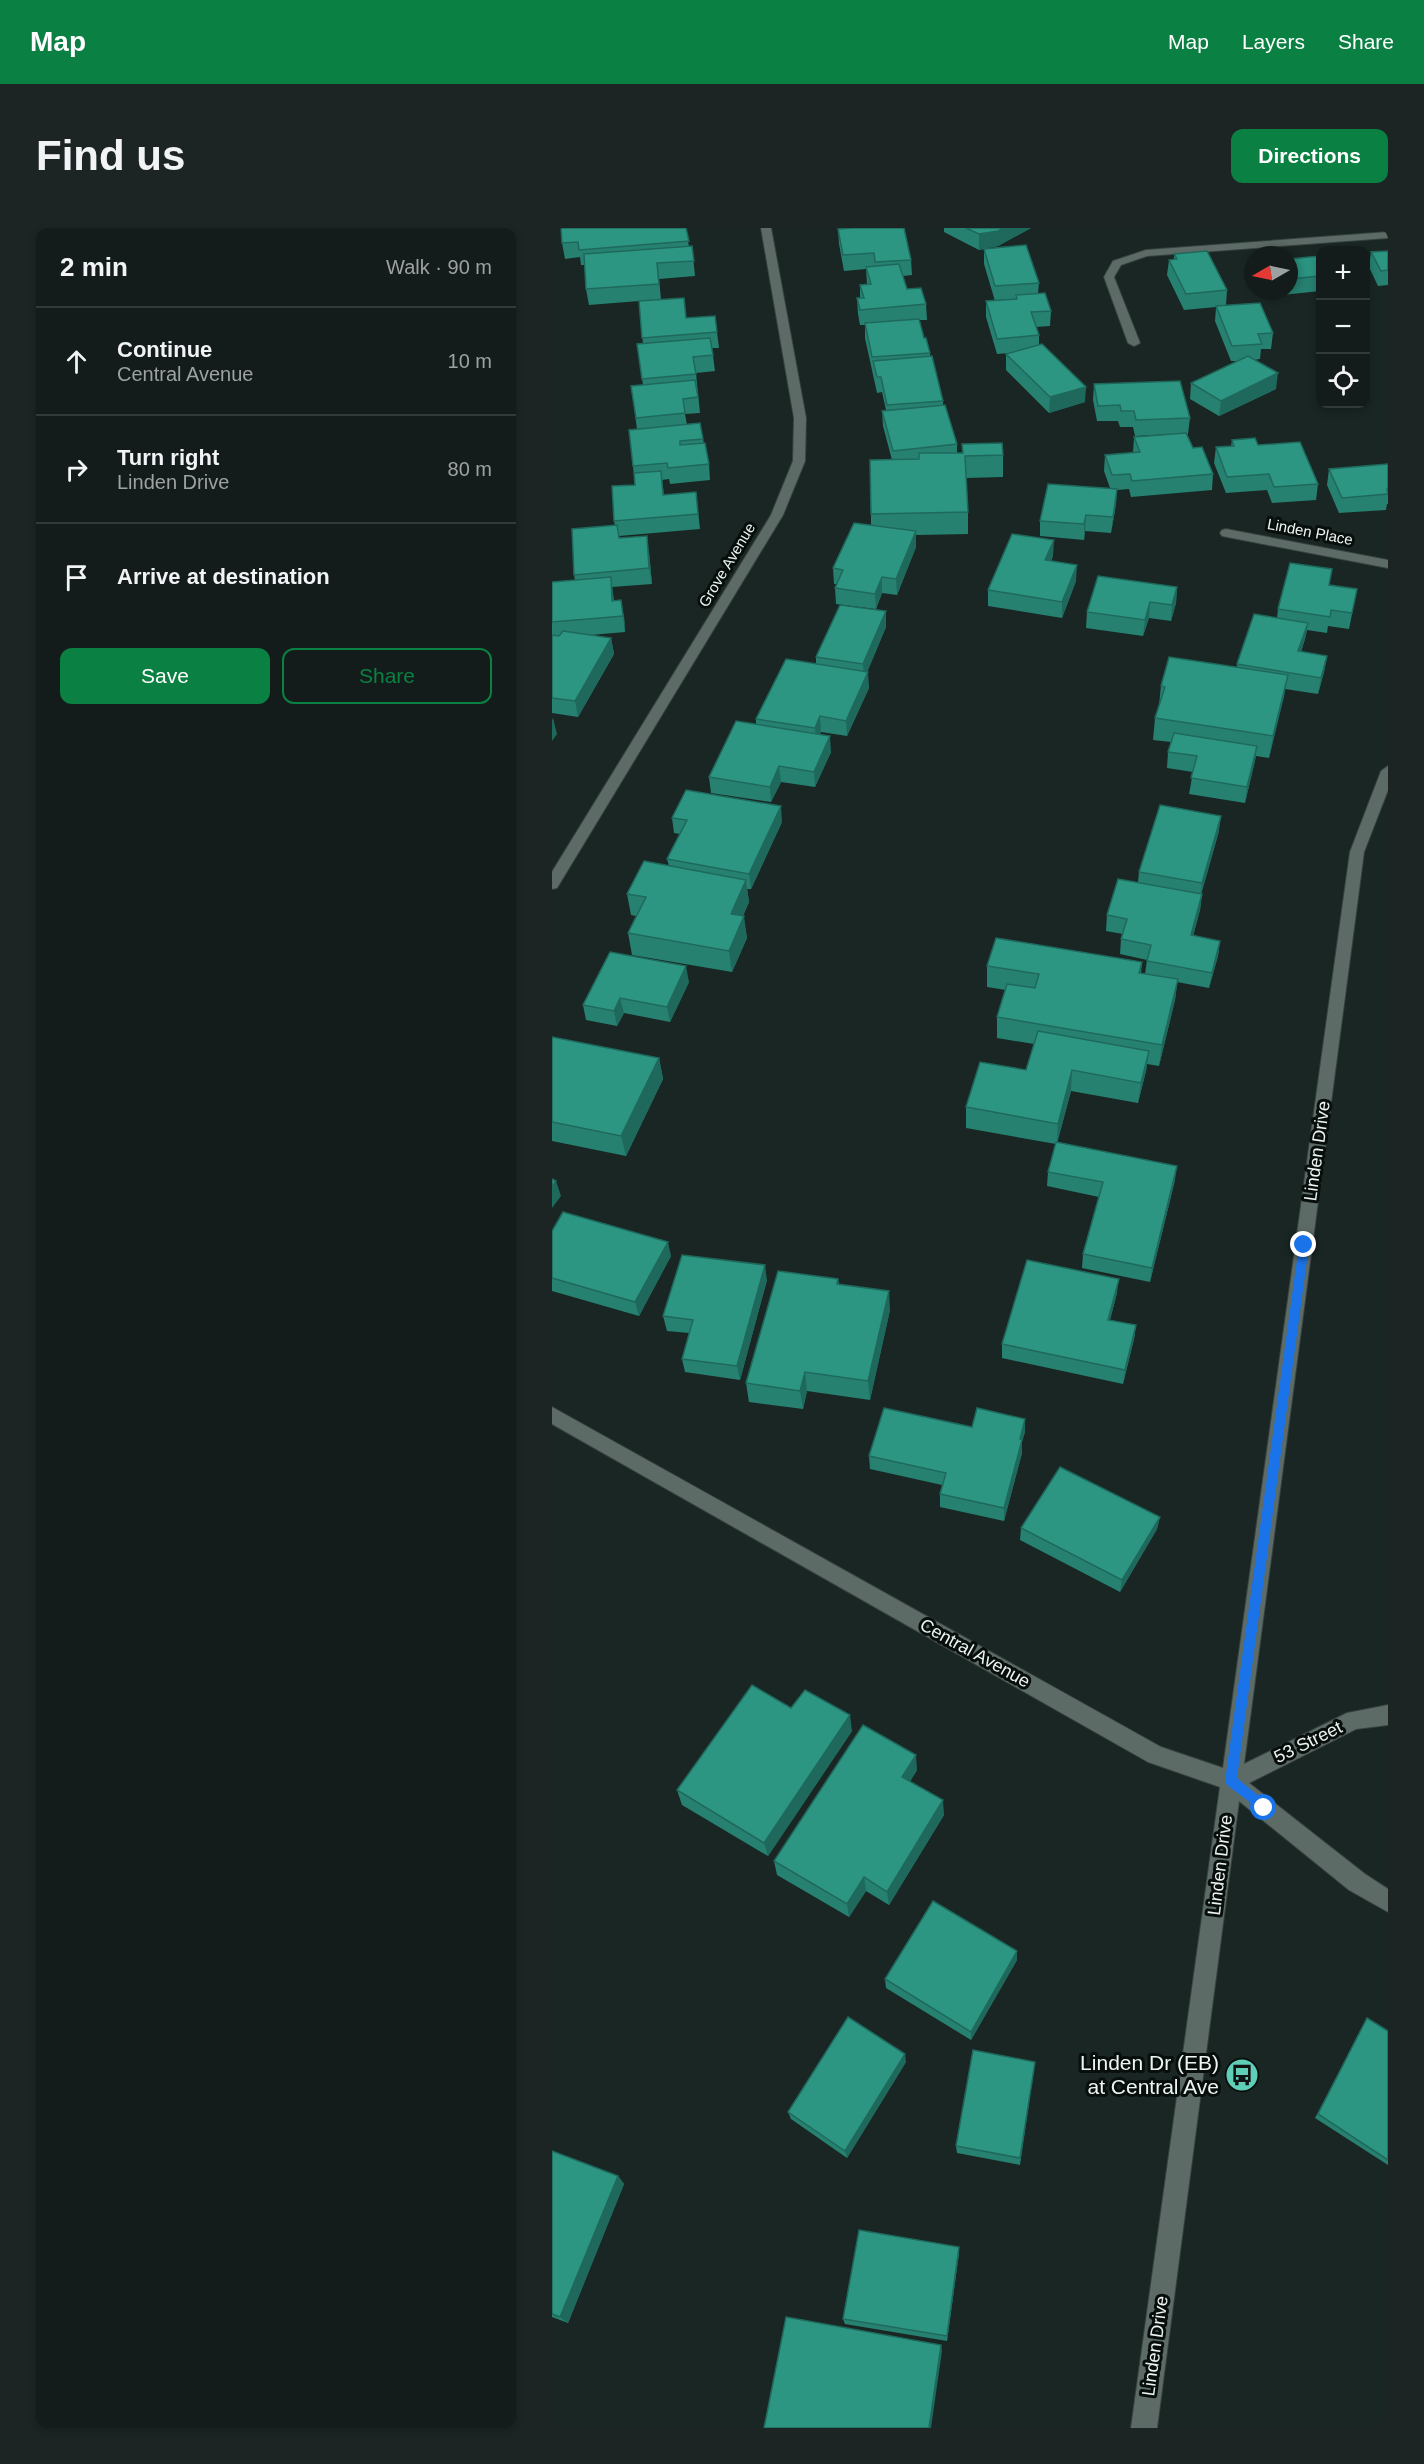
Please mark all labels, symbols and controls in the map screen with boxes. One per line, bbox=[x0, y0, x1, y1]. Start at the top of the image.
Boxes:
text: Map bbox=[30, 26, 86, 57]
text: Map bbox=[1168, 30, 1209, 53]
text: Layers bbox=[1242, 30, 1305, 53]
text: Share bbox=[1338, 30, 1394, 53]
button: Directions bbox=[1231, 129, 1388, 183]
text: Find us bbox=[36, 132, 185, 179]
north arrow bbox=[1244, 246, 1298, 300]
map controls bbox=[1316, 246, 1370, 408]
button: + bbox=[1316, 246, 1370, 300]
text: 2 min bbox=[60, 252, 128, 282]
text: Walk · 90 m bbox=[386, 256, 492, 278]
button: − bbox=[1316, 300, 1370, 354]
text: Continue bbox=[117, 337, 212, 362]
icon: ahead bbox=[60, 345, 93, 378]
text: 10 m bbox=[448, 350, 492, 372]
button: locate bbox=[1316, 354, 1370, 408]
text: Central Avenue bbox=[117, 363, 253, 385]
text: Turn right bbox=[117, 445, 219, 470]
icon: right bbox=[60, 453, 93, 486]
text: 80 m bbox=[448, 458, 492, 480]
text: Linden Drive bbox=[117, 471, 229, 493]
street label: Linden Place bbox=[1266, 515, 1354, 548]
street label: Grove Avenue bbox=[695, 520, 758, 610]
icon: arrive bbox=[60, 561, 93, 594]
text: Arrive at destination bbox=[117, 564, 330, 589]
button: Save bbox=[60, 648, 270, 704]
button: Share bbox=[282, 648, 492, 704]
street label: Linden Drive bbox=[1300, 1100, 1334, 1202]
route end bbox=[1290, 1231, 1316, 1257]
street label: Central Avenue bbox=[916, 1614, 1034, 1692]
street label: 53 Street bbox=[1271, 1717, 1345, 1767]
route start bbox=[1250, 1794, 1276, 1820]
street label: Linden Drive bbox=[1204, 1814, 1236, 1916]
place label: Linden Dr (EB) at Central Ave bbox=[1080, 2051, 1219, 2098]
bus stop icon: Linden Dr (EB) at Central Ave bbox=[1224, 2057, 1260, 2093]
street label: Linden Drive bbox=[1138, 2295, 1172, 2397]

